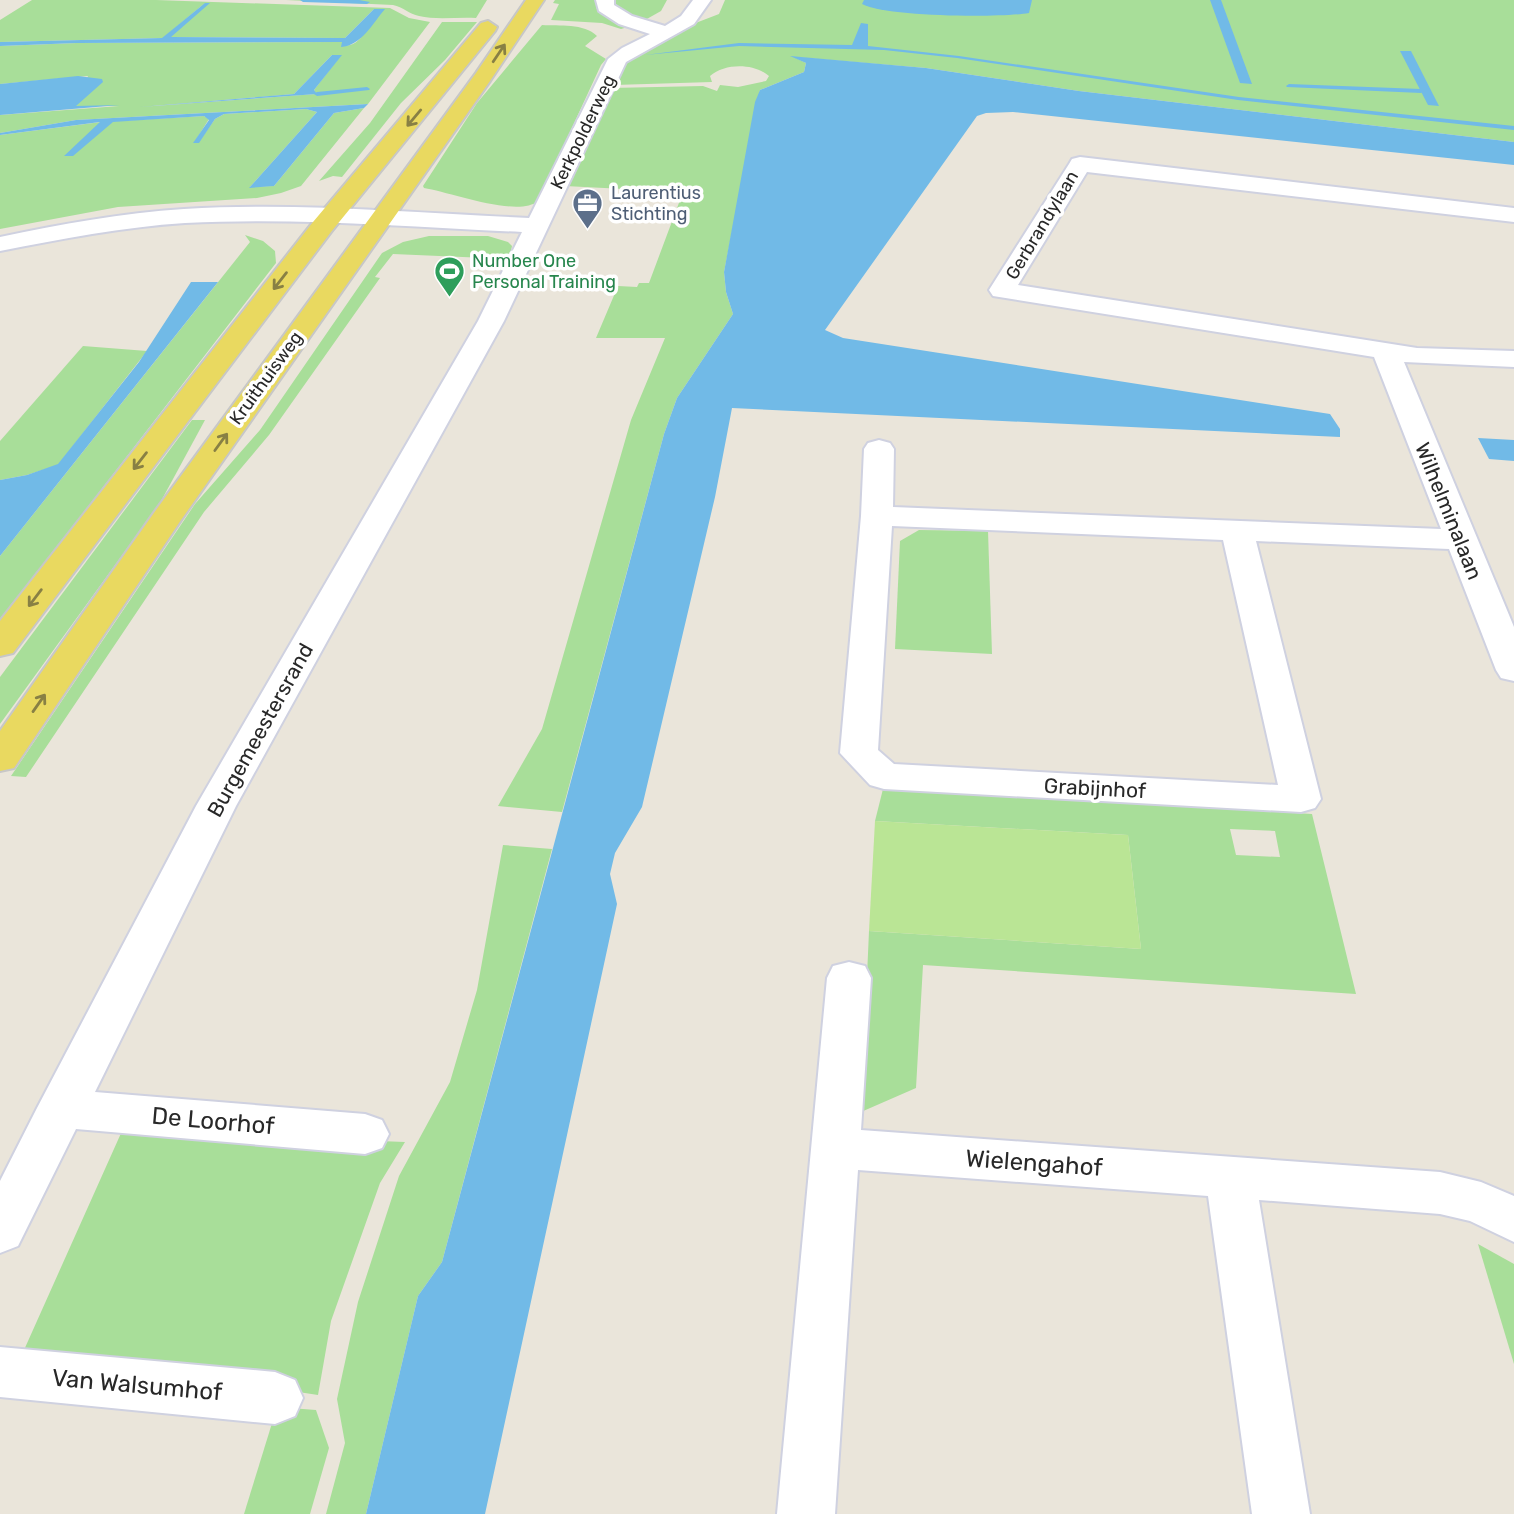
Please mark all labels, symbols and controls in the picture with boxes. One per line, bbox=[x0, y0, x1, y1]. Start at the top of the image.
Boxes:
one-way arrow bbox=[492, 44, 507, 63]
street label: Kerkpolderweg bbox=[546, 71, 620, 193]
one-way arrow bbox=[406, 109, 422, 127]
street label: Gerbrandylaan bbox=[1001, 167, 1083, 283]
place label: Laurentius Stichting bbox=[611, 182, 701, 225]
office icon: Laurentius Stichting bbox=[571, 186, 605, 230]
place label: Number One Personal Training bbox=[472, 250, 616, 293]
sports icon: Number One Personal Training bbox=[432, 254, 466, 298]
one-way arrow bbox=[273, 271, 288, 290]
street label: Kruithuisweg bbox=[225, 327, 307, 429]
one-way arrow bbox=[214, 433, 228, 452]
street label: Wilhelminalaan bbox=[1410, 439, 1488, 583]
one-way arrow bbox=[133, 451, 148, 469]
one-way arrow bbox=[28, 588, 43, 607]
street label: Burgemeestersrand bbox=[202, 639, 318, 821]
one-way arrow bbox=[32, 694, 46, 713]
street label: Grabijnhof bbox=[1043, 773, 1147, 803]
street label: De Loorhof bbox=[150, 1102, 276, 1140]
street label: Wielengahof bbox=[965, 1144, 1104, 1182]
street label: Van Walsumhof bbox=[51, 1364, 224, 1406]

